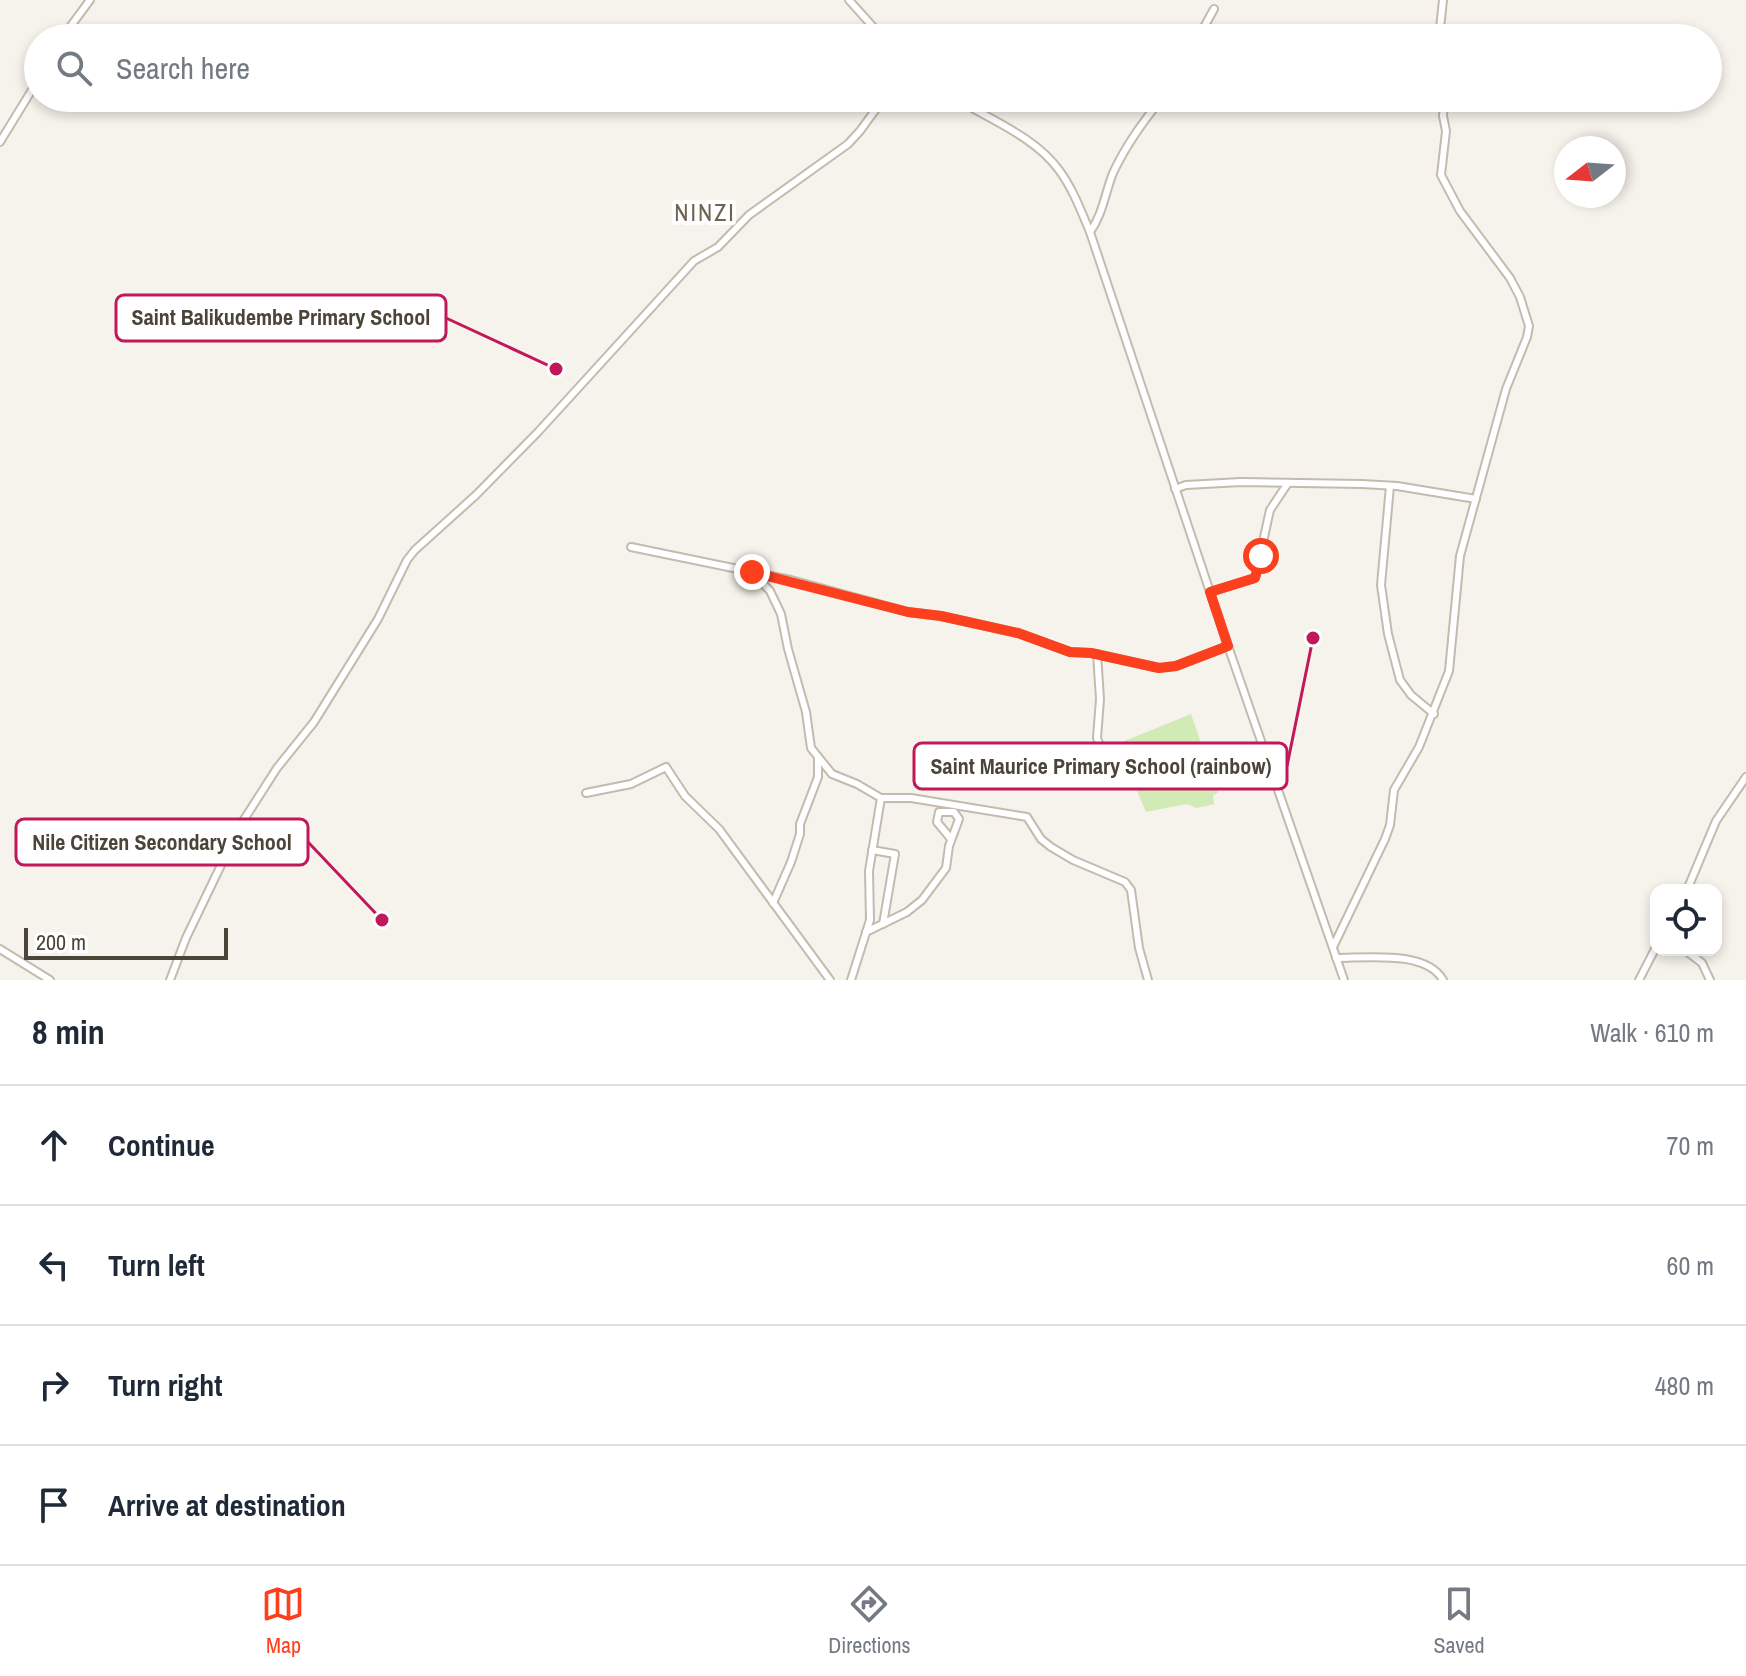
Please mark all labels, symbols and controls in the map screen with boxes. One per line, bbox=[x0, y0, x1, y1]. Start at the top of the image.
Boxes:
search box bbox=[24, 24, 1722, 112]
icon: search bbox=[52, 46, 96, 90]
text: Search here bbox=[116, 48, 250, 88]
north arrow bbox=[1554, 136, 1626, 208]
district label: NINZI bbox=[674, 196, 736, 228]
callout: Saint Balikudembe Primary School bbox=[116, 295, 446, 341]
text: Saint Balikudembe Primary School bbox=[132, 302, 430, 332]
route start bbox=[1243, 538, 1279, 574]
route end bbox=[734, 554, 770, 590]
callout: Saint Maurice Primary School (rainbow) bbox=[914, 743, 1287, 789]
text: Saint Maurice Primary School (rainbow) bbox=[931, 751, 1271, 781]
callout: Nile Citizen Secondary School bbox=[16, 819, 308, 865]
text: Nile Citizen Secondary School bbox=[32, 827, 292, 857]
map controls bbox=[1650, 884, 1722, 956]
button: locate bbox=[1650, 884, 1722, 956]
scale bar bbox=[24, 924, 228, 960]
text: 200 m bbox=[36, 927, 86, 957]
text: 8 min bbox=[32, 1009, 105, 1055]
text: Walk · 610 m bbox=[1590, 1015, 1714, 1050]
icon: ahead bbox=[32, 1123, 76, 1167]
text: Continue bbox=[108, 1125, 215, 1165]
text: 70 m bbox=[1667, 1128, 1714, 1163]
icon: left bbox=[32, 1243, 76, 1287]
text: Turn left bbox=[108, 1245, 205, 1285]
text: 60 m bbox=[1667, 1248, 1714, 1283]
icon: right bbox=[32, 1363, 76, 1407]
text: Turn right bbox=[108, 1365, 222, 1405]
text: 480 m bbox=[1655, 1368, 1714, 1403]
icon: arrive bbox=[32, 1483, 76, 1527]
text: Arrive at destination bbox=[108, 1485, 346, 1525]
tab: Map bbox=[261, 1582, 305, 1660]
tab: Directions bbox=[828, 1582, 911, 1660]
tab: Saved bbox=[1433, 1582, 1485, 1660]

